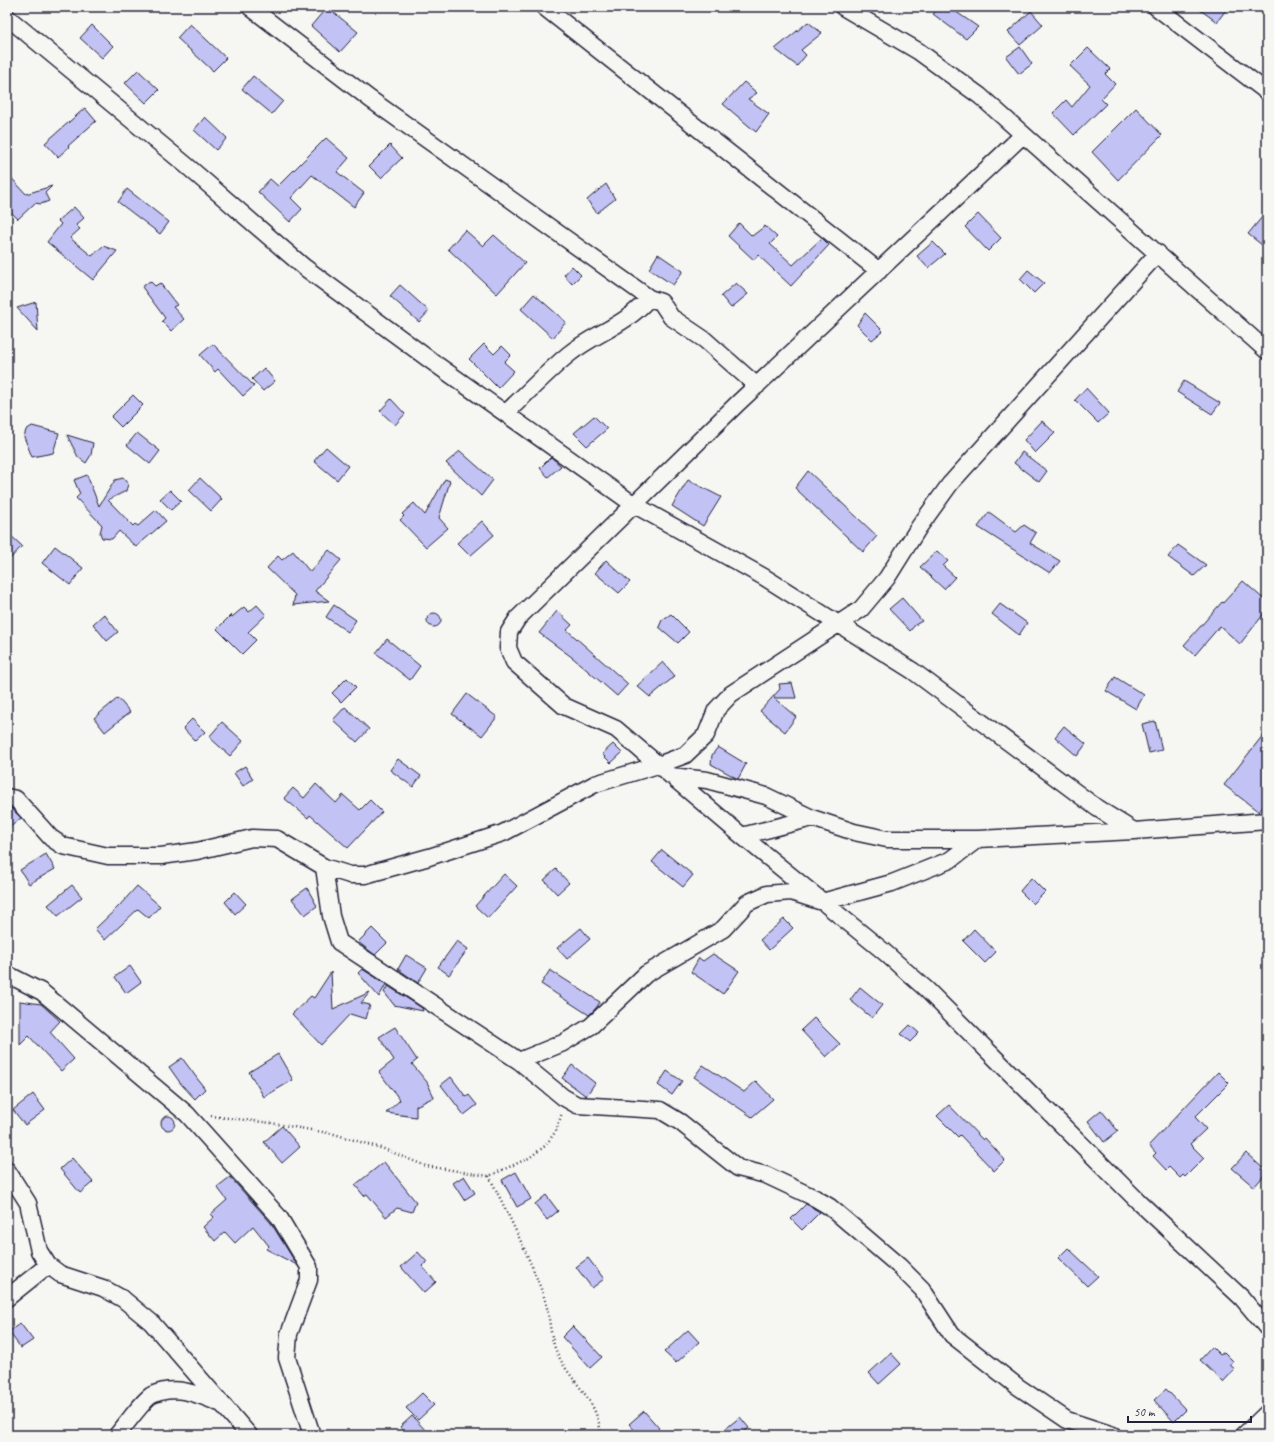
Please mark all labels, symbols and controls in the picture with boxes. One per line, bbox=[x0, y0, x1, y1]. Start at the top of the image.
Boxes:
scale bar bbox=[1128, 1398, 1251, 1424]
text: 50 m bbox=[1134, 1404, 1156, 1420]

